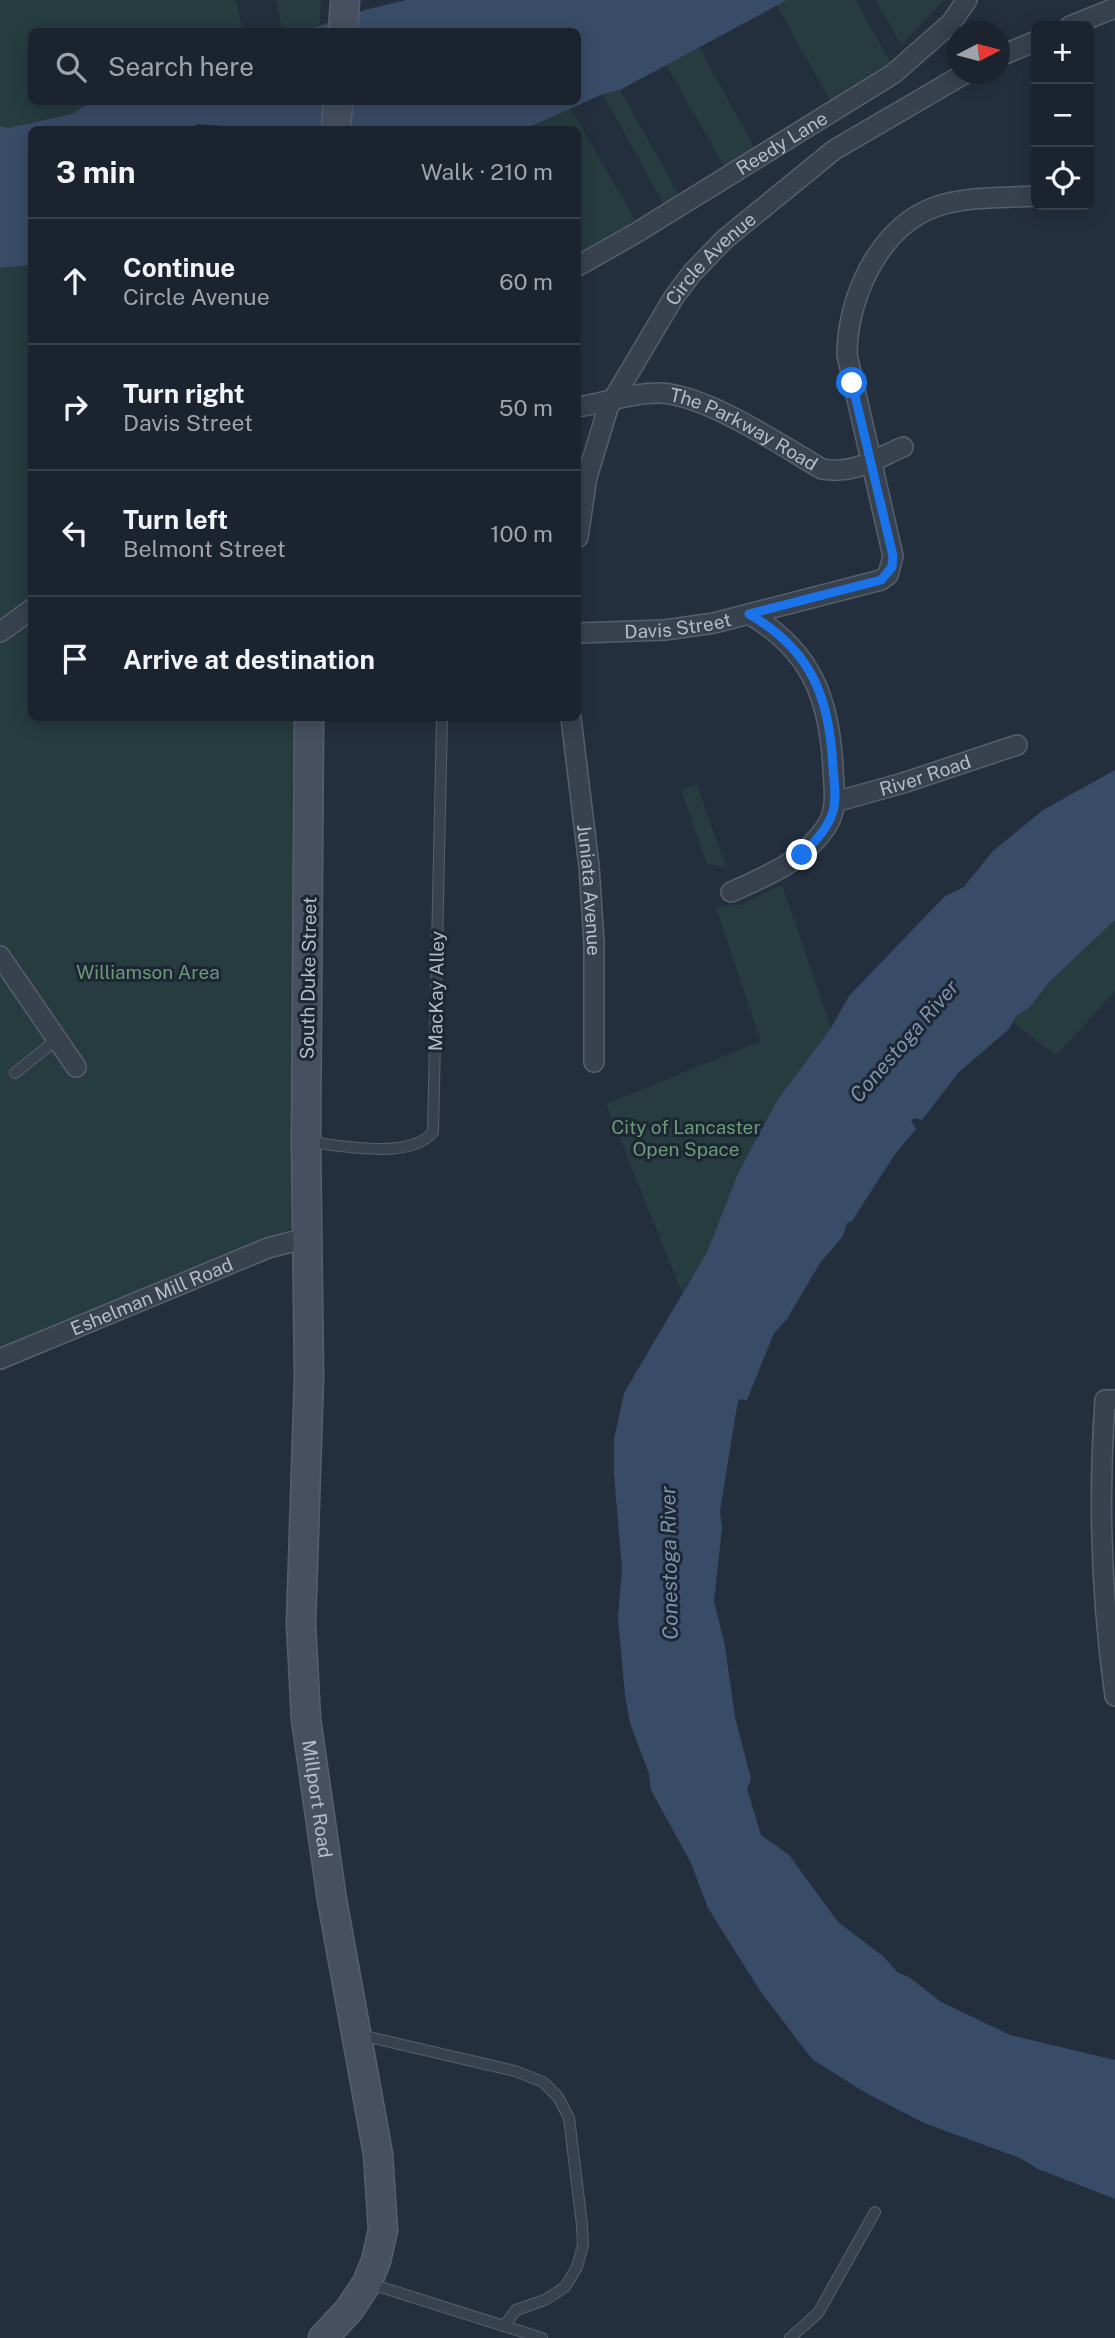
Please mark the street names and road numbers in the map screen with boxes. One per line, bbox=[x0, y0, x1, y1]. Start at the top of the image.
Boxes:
street label: Reedy Lane bbox=[732, 106, 831, 179]
street label: Circle Avenue bbox=[661, 208, 760, 309]
street label: The Parkway Road bbox=[668, 383, 822, 475]
street label: Davis Street bbox=[624, 608, 733, 642]
street label: River Road bbox=[877, 750, 974, 800]
street label: Juniata Avenue bbox=[573, 823, 605, 956]
street label: South Duke Street bbox=[296, 896, 320, 1060]
street label: MacKay Alley bbox=[424, 931, 448, 1051]
street label: Eshelman Mill Road bbox=[67, 1253, 236, 1340]
street label: Millport Road bbox=[298, 1738, 337, 1859]

